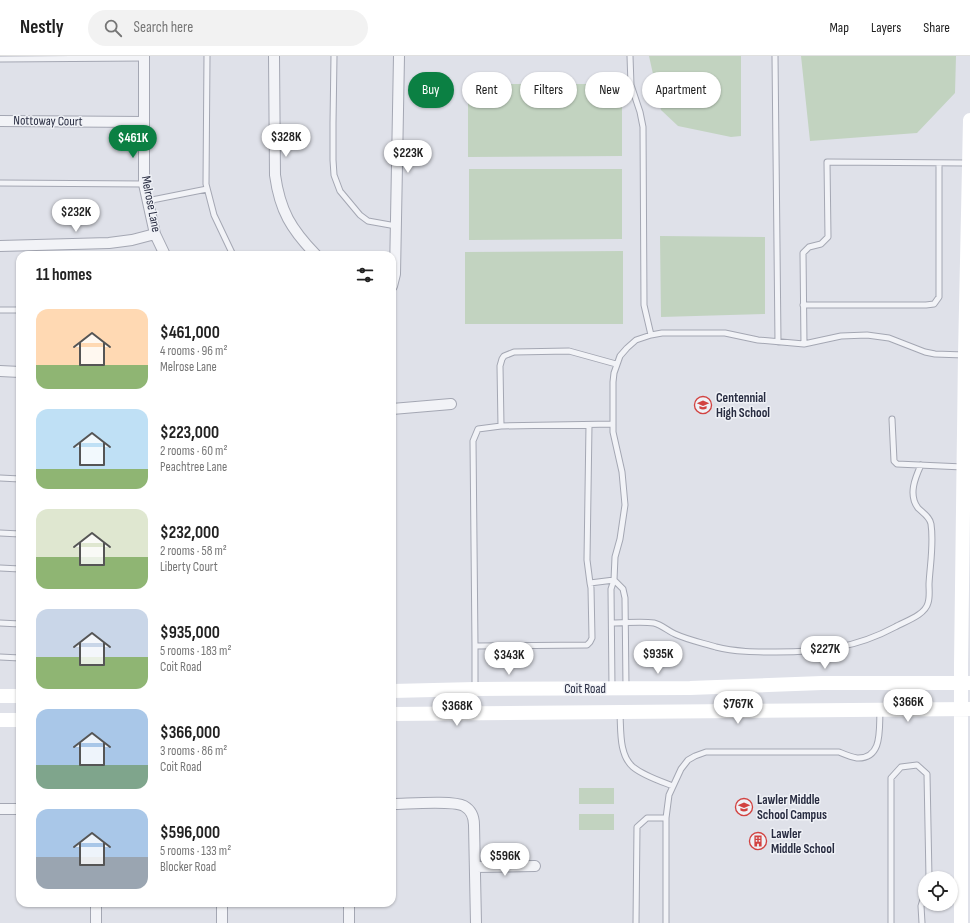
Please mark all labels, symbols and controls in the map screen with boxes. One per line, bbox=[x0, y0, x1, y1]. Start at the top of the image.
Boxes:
search box bbox=[88, 10, 368, 46]
text: Nestly bbox=[20, 16, 64, 39]
icon: search bbox=[102, 17, 124, 39]
text: Search here bbox=[134, 18, 193, 37]
text: Map bbox=[829, 19, 849, 36]
text: Layers bbox=[871, 19, 901, 36]
text: Share bbox=[923, 19, 950, 36]
chip: Buy bbox=[408, 72, 454, 108]
chip: Rent bbox=[462, 72, 512, 108]
chip: Filters bbox=[520, 72, 577, 108]
chip: New bbox=[585, 72, 634, 108]
chip: Apartment bbox=[642, 72, 721, 108]
street label: Nottoway Court bbox=[13, 112, 83, 130]
pin: $328K bbox=[258, 124, 314, 158]
pin: $461K bbox=[105, 125, 161, 159]
text: $328K bbox=[271, 129, 301, 145]
text: $461K bbox=[118, 130, 148, 146]
pin: $223K bbox=[380, 140, 436, 174]
text: $223K bbox=[393, 145, 423, 161]
street label: Melrose Lane bbox=[138, 175, 164, 233]
pin: $232K bbox=[48, 199, 104, 233]
text: $232K bbox=[61, 204, 91, 220]
icon: filters bbox=[354, 264, 376, 286]
text: 11 homes bbox=[36, 265, 92, 285]
text: $461,000 bbox=[160, 323, 220, 343]
icon: home bbox=[68, 325, 116, 373]
text: 4 rooms · 96 m² bbox=[160, 343, 227, 359]
text: Melrose Lane bbox=[160, 359, 217, 375]
place label: Centennial High School bbox=[716, 390, 770, 421]
school or university icon: Centennial High School bbox=[693, 395, 713, 415]
text: $223,000 bbox=[160, 423, 219, 443]
icon: home bbox=[68, 425, 116, 473]
text: 2 rooms · 60 m² bbox=[160, 443, 227, 459]
text: Peachtree Lane bbox=[160, 459, 227, 475]
text: $232,000 bbox=[160, 523, 219, 543]
icon: home bbox=[68, 525, 116, 573]
text: 2 rooms · 58 m² bbox=[160, 543, 227, 559]
text: Liberty Court bbox=[160, 559, 218, 575]
text: $935,000 bbox=[160, 623, 220, 643]
icon: home bbox=[68, 625, 116, 673]
pin: $227K bbox=[797, 636, 853, 670]
pin: $935K bbox=[630, 641, 686, 675]
text: $227K bbox=[810, 641, 840, 657]
pin: $343K bbox=[481, 642, 537, 676]
text: 5 rooms · 183 m² bbox=[160, 643, 231, 659]
text: $935K bbox=[643, 646, 673, 662]
text: $343K bbox=[494, 647, 524, 663]
text: Coit Road bbox=[160, 659, 202, 675]
street label: Coit Road bbox=[564, 681, 606, 697]
pin: $366K bbox=[880, 689, 936, 723]
pin: $767K bbox=[710, 691, 766, 725]
pin: $368K bbox=[429, 693, 485, 727]
text: $366K bbox=[892, 694, 924, 710]
text: $767K bbox=[723, 696, 753, 712]
text: $368K bbox=[441, 698, 473, 714]
text: $366,000 bbox=[160, 723, 220, 743]
icon: home bbox=[68, 725, 116, 773]
text: 3 rooms · 86 m² bbox=[160, 743, 227, 759]
text: Coit Road bbox=[160, 759, 202, 775]
place label: Lawler Middle School Campus bbox=[757, 792, 827, 823]
school or university icon: Lawler Middle School Campus bbox=[734, 797, 754, 817]
text: $596,000 bbox=[160, 823, 220, 843]
icon: home bbox=[68, 825, 116, 873]
place label: Lawler Middle School bbox=[771, 826, 835, 857]
building icon: Lawler Middle School bbox=[748, 831, 768, 851]
text: 5 rooms · 133 m² bbox=[160, 843, 231, 859]
pin: $596K bbox=[477, 843, 533, 877]
text: $596K bbox=[489, 848, 521, 864]
text: Blocker Road bbox=[160, 859, 216, 875]
map controls bbox=[918, 871, 958, 911]
button: locate bbox=[918, 871, 958, 911]

